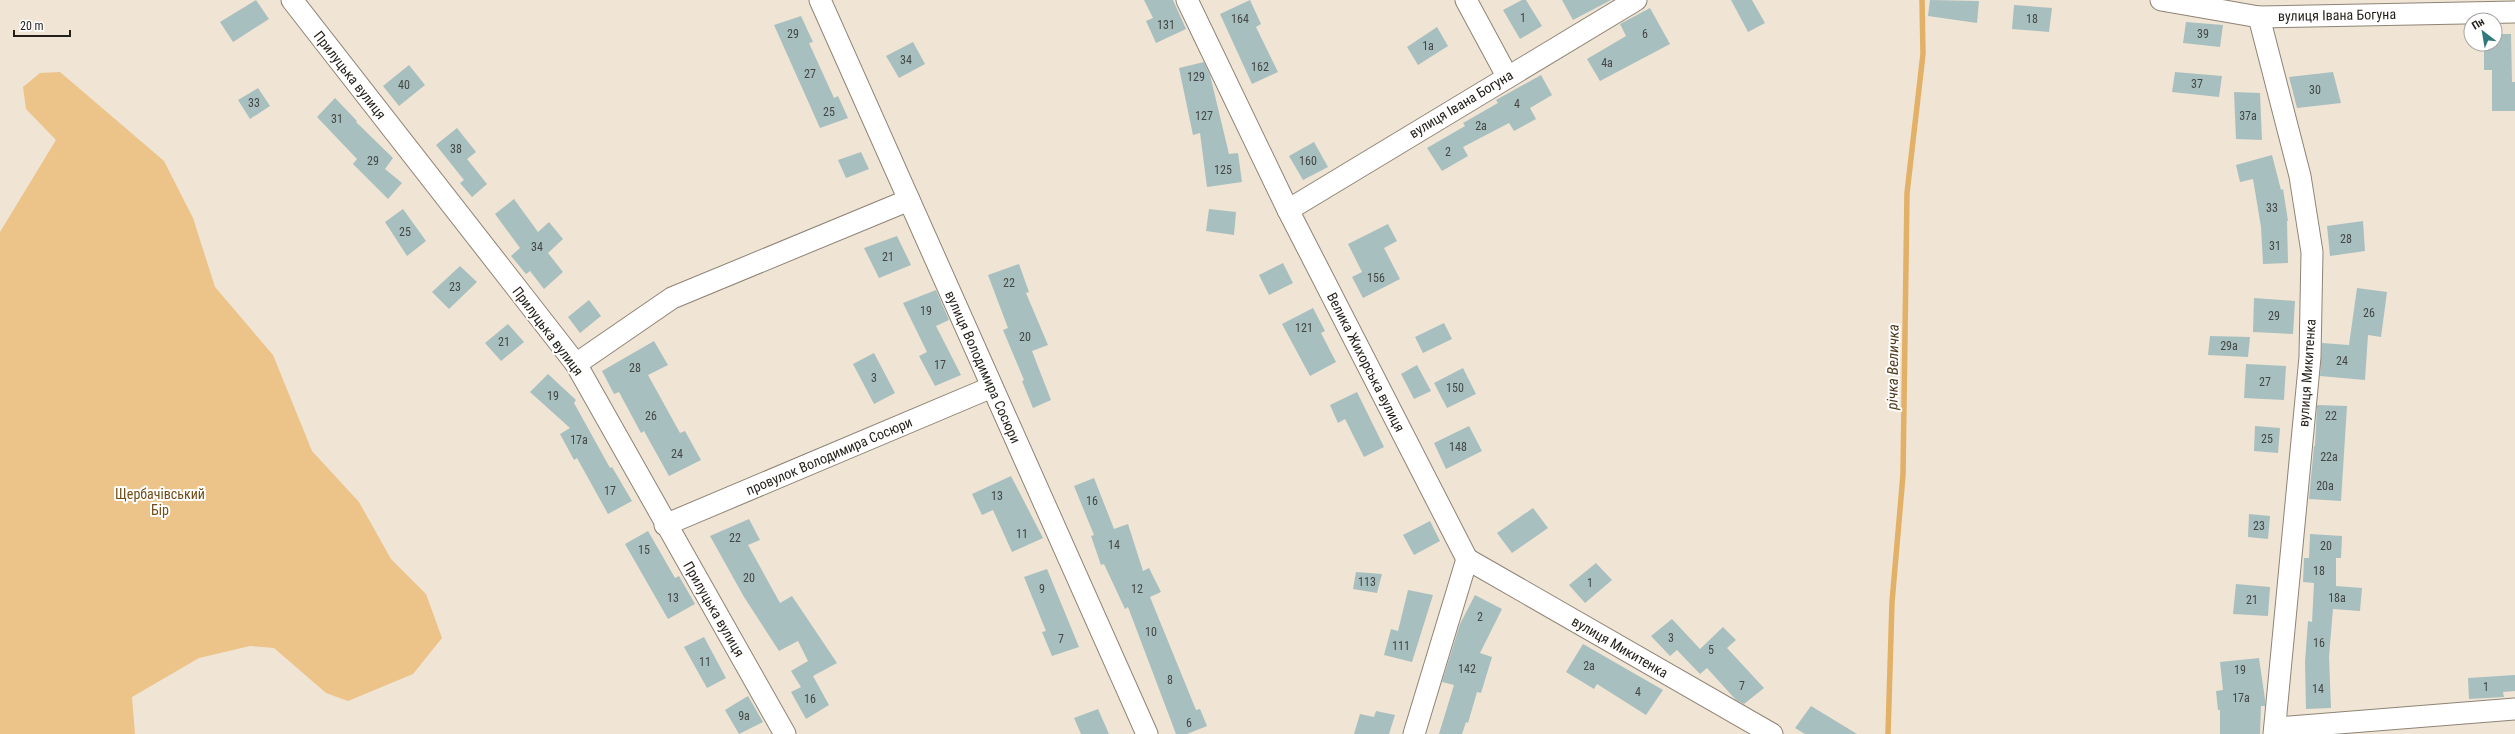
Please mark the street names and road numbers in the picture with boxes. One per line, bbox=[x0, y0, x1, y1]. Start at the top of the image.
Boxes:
street label: вулиця Івана Богуна bbox=[2278, 6, 2396, 24]
street label: Прилуцька вулиця bbox=[311, 28, 389, 122]
street label: вулиця Івана Богуна bbox=[1406, 67, 1516, 141]
street label: Прилуцька вулиця bbox=[509, 283, 587, 379]
street label: вулиця Володимира Сосюри bbox=[942, 288, 1024, 446]
street label: Велика Жихорська вулиця bbox=[1324, 290, 1408, 434]
street label: вулиця Микитенка bbox=[2295, 318, 2319, 428]
street label: провулок Володимира Сосюри bbox=[744, 414, 914, 498]
street label: Прилуцька вулиця bbox=[680, 559, 748, 659]
street label: вулиця Микитенка bbox=[1569, 613, 1671, 681]

